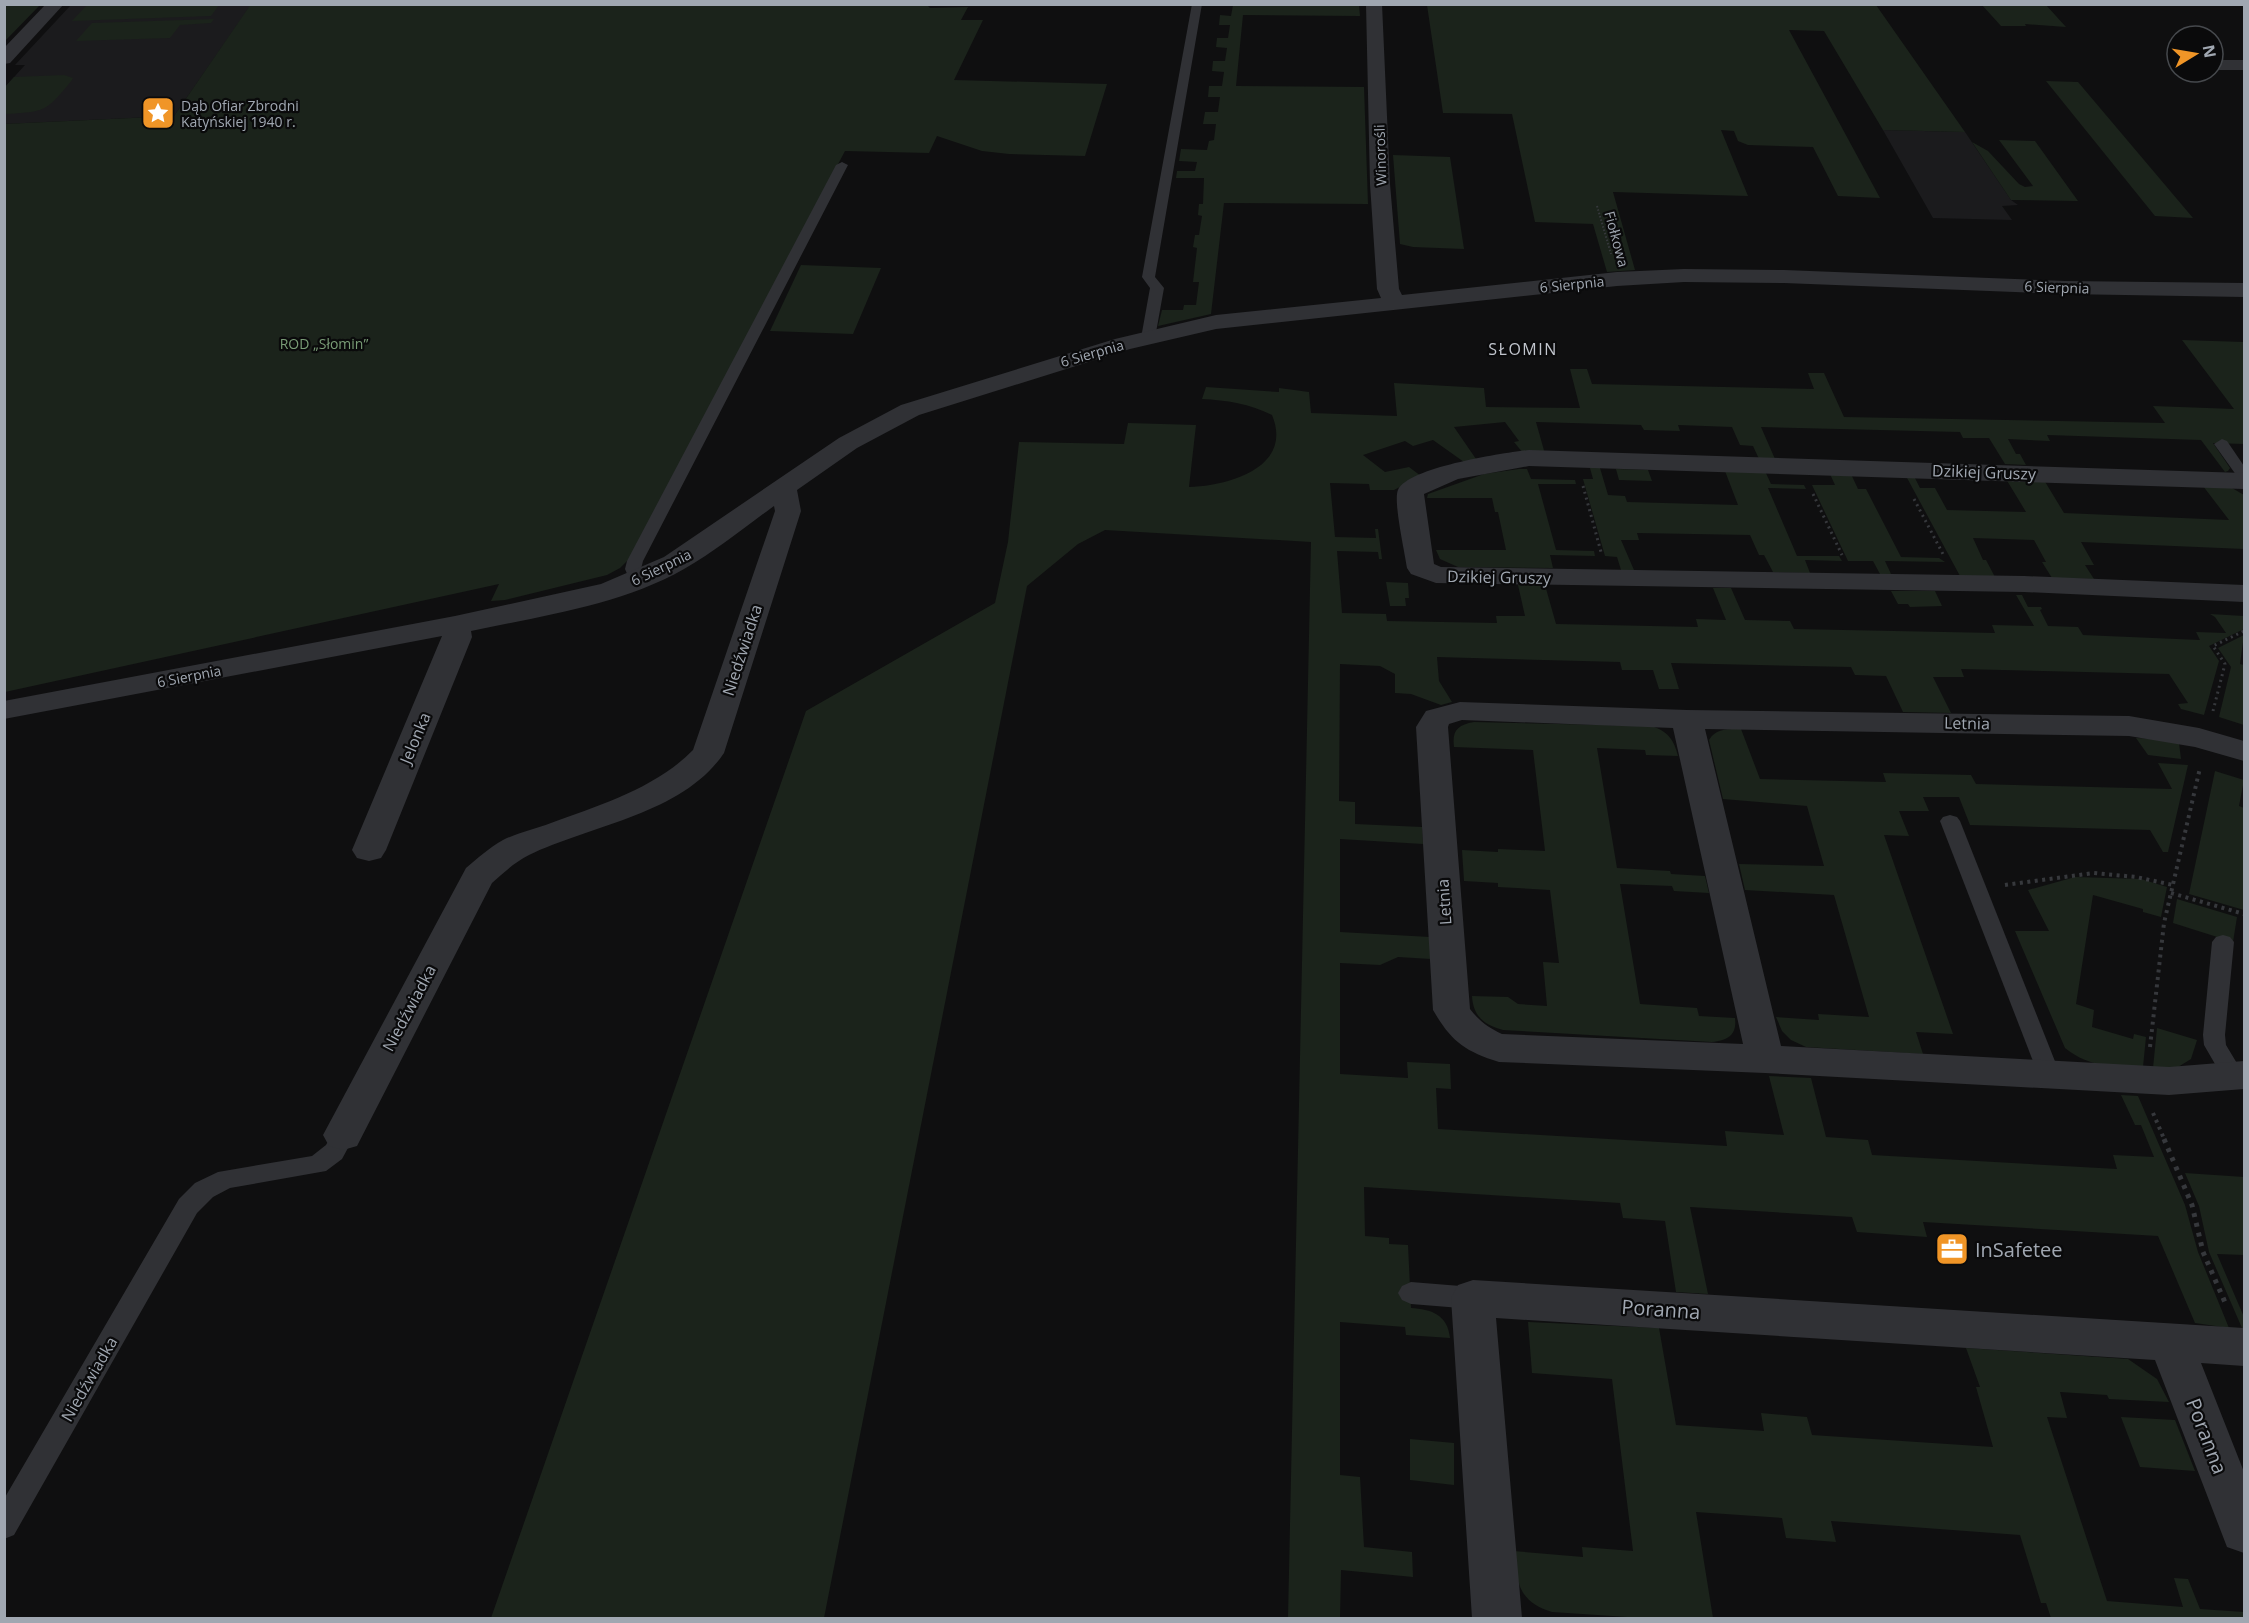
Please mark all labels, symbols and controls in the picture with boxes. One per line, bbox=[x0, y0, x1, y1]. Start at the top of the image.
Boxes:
north arrow bbox=[2165, 24, 2225, 84]
text: N bbox=[2198, 43, 2222, 60]
place icon: Dąb Ofiar Zbrodni Katyńskiej 1940 r. bbox=[140, 95, 176, 131]
place label: Dąb Ofiar Zbrodni Katyńskiej 1940 r. bbox=[181, 96, 299, 131]
street label: Winorośli bbox=[1369, 124, 1391, 186]
street label: Fiołkowa bbox=[1600, 209, 1634, 269]
street label: 6 Sierpnia bbox=[1539, 271, 1605, 297]
street label: 6 Sierpnia bbox=[2024, 276, 2090, 298]
park label: ROD „Słomin” bbox=[280, 334, 368, 353]
street label: 6 Sierpnia bbox=[1058, 335, 1126, 371]
district label: SŁOMIN bbox=[1488, 338, 1558, 360]
street label: Dzikiej Gruszy bbox=[1932, 459, 2037, 485]
street label: 6 Sierpnia bbox=[628, 544, 694, 590]
street label: Dzikiej Gruszy bbox=[1447, 565, 1552, 589]
street label: Niedźwiadka bbox=[717, 602, 767, 698]
street label: 6 Sierpnia bbox=[155, 660, 223, 692]
street label: Jelonka bbox=[394, 709, 436, 769]
street label: Letnia bbox=[1944, 712, 1990, 734]
street label: Letnia bbox=[1431, 878, 1457, 926]
street label: Niedźwiadka bbox=[377, 961, 441, 1055]
office icon: InSafetee bbox=[1934, 1231, 1970, 1267]
place label: InSafetee bbox=[1975, 1236, 2062, 1263]
street label: Poranna bbox=[1621, 1293, 1701, 1325]
street label: Niedźwiadka bbox=[56, 1332, 122, 1426]
street label: Poranna bbox=[2180, 1394, 2234, 1478]

